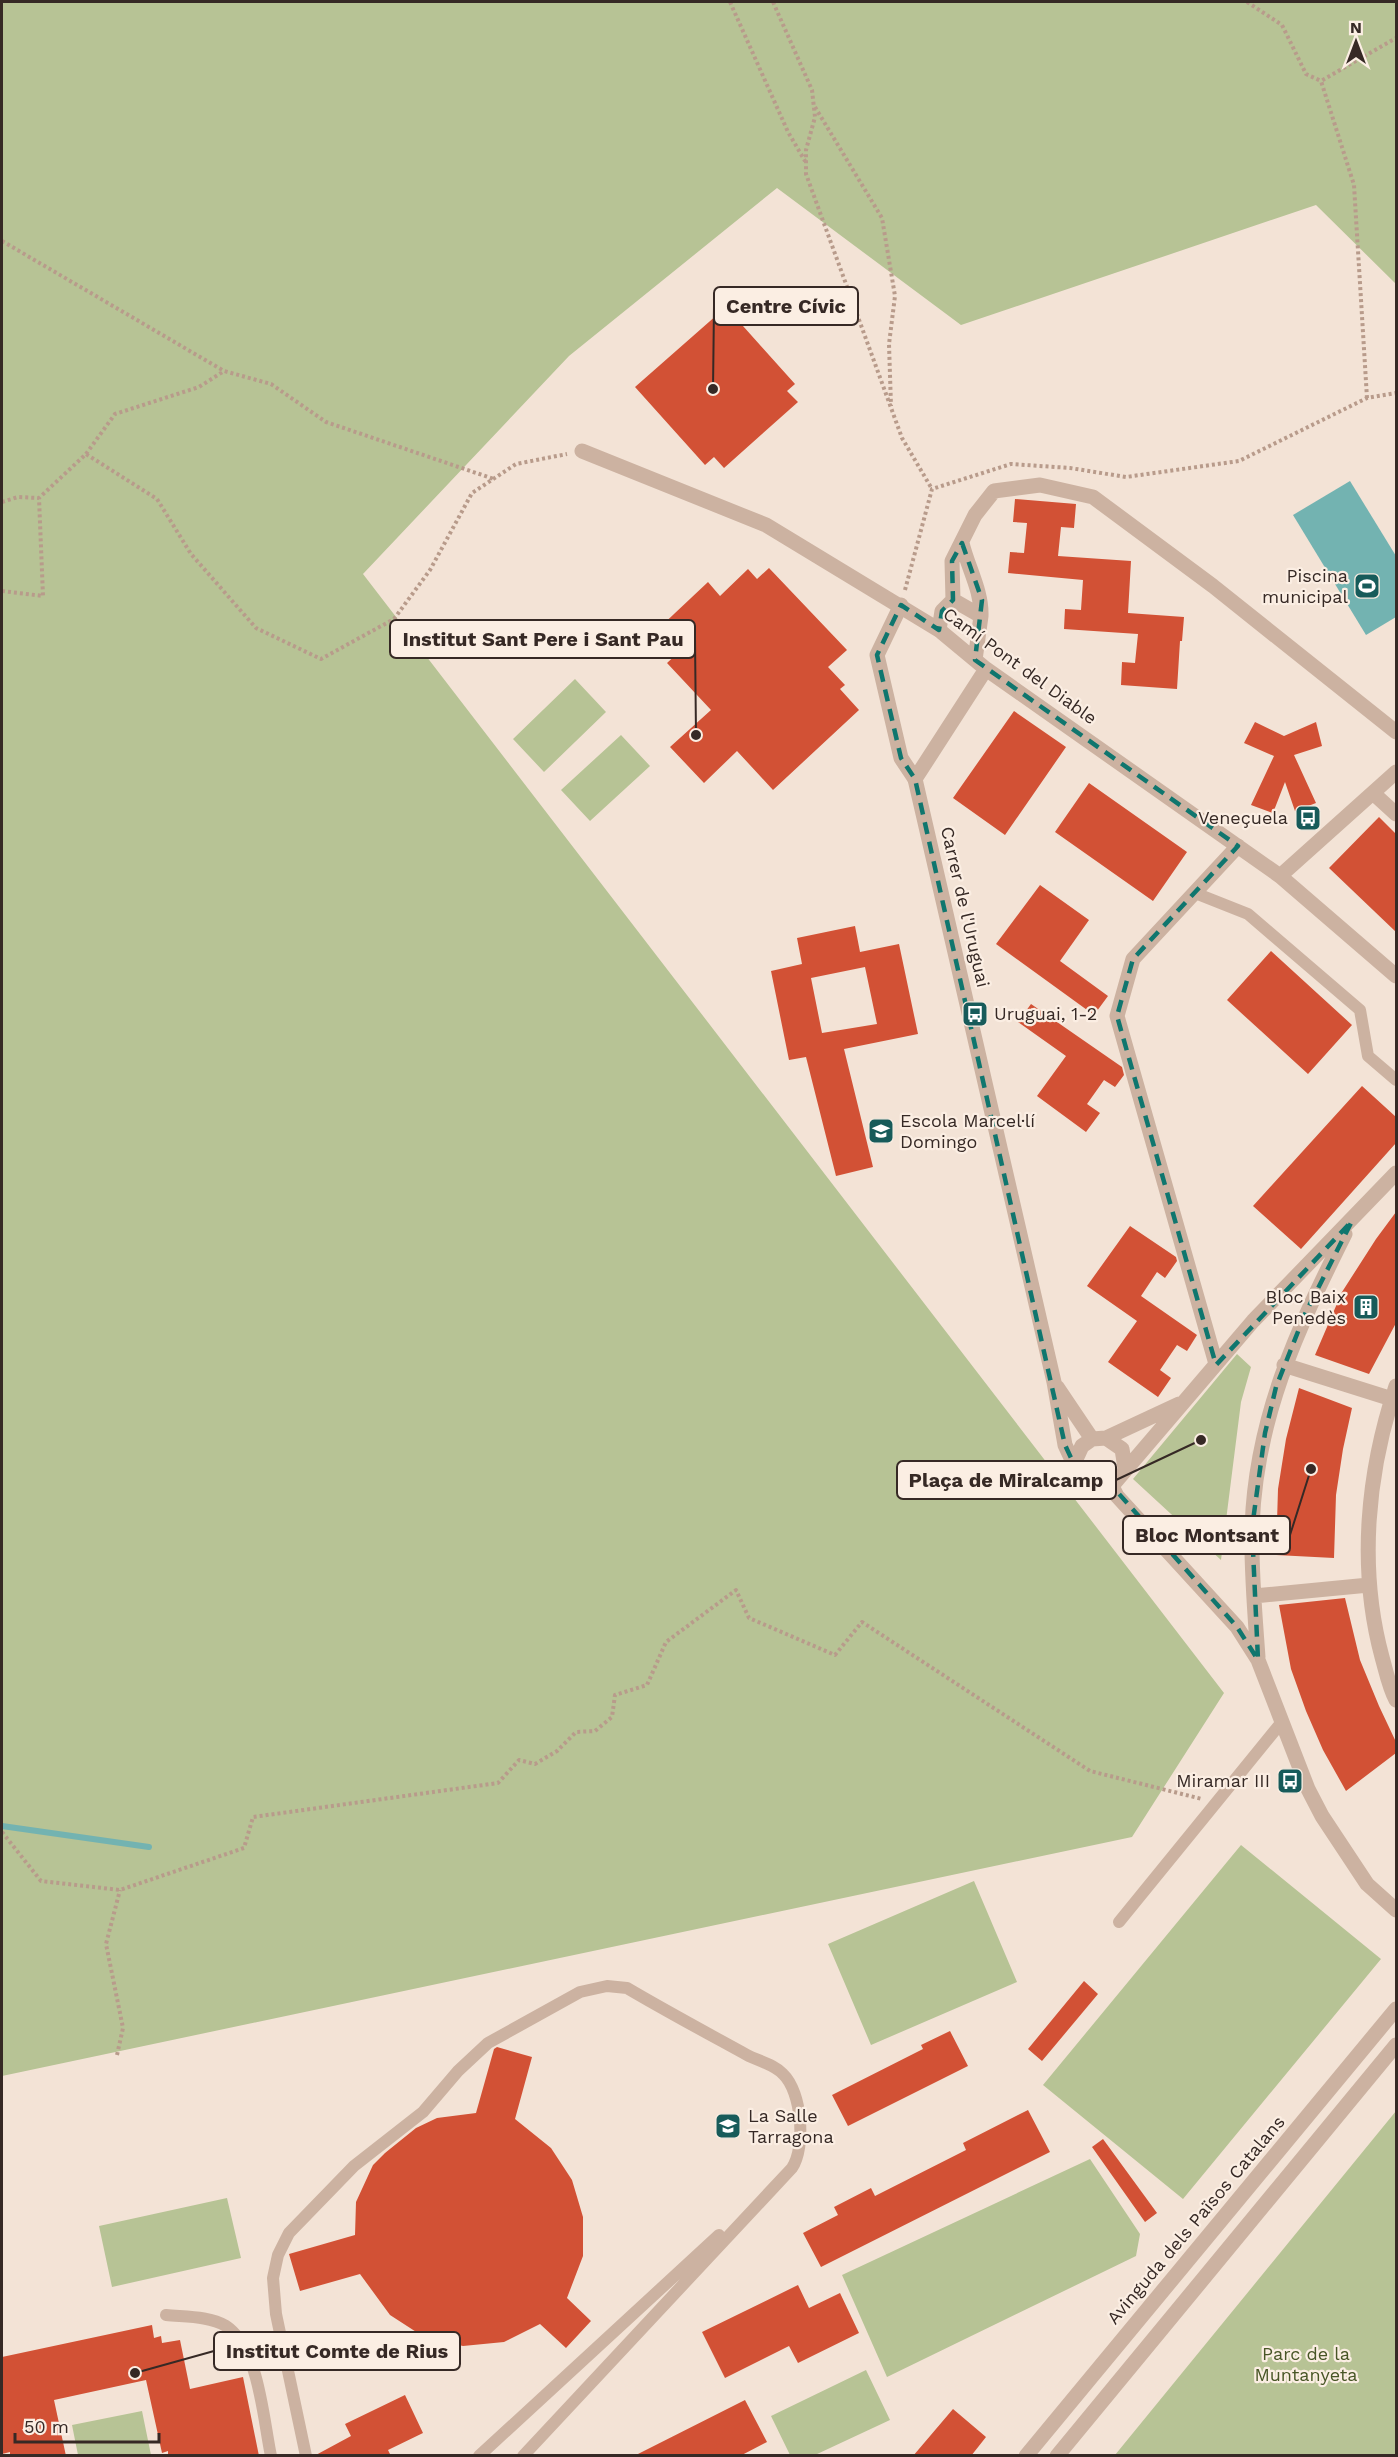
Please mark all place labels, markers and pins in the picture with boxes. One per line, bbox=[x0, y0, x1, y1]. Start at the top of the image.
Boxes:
callout: Centre Cívic bbox=[714, 287, 858, 325]
place label: Piscina municipal bbox=[1262, 565, 1348, 607]
sports icon: Piscina municipal bbox=[1352, 571, 1382, 601]
callout: Institut Sant Pere i Sant Pau bbox=[390, 620, 695, 658]
bus stop icon: Veneçuela bbox=[1293, 803, 1323, 833]
place label: Veneçuela bbox=[1198, 807, 1288, 828]
bus stop icon: Uruguai, 1-2 bbox=[960, 999, 990, 1029]
place label: Uruguai, 1-2 bbox=[994, 1003, 1097, 1024]
place label: Escola Marcel·lí Domingo bbox=[900, 1110, 1035, 1152]
school or university icon: Escola Marcel·lí Domingo bbox=[866, 1116, 896, 1146]
place label: Bloc Baix Penedès bbox=[1265, 1286, 1346, 1328]
building icon: Bloc Baix Penedès bbox=[1351, 1292, 1381, 1322]
callout: Plaça de Miralcamp bbox=[897, 1461, 1116, 1499]
callout: Bloc Montsant bbox=[1123, 1516, 1290, 1554]
bus stop icon: Miramar III bbox=[1275, 1766, 1305, 1796]
place label: Miramar III bbox=[1176, 1770, 1270, 1791]
place label: La Salle Tarragona bbox=[748, 2105, 834, 2147]
school or university icon: La Salle Tarragona bbox=[713, 2111, 743, 2141]
callout: Institut Comte de Rius bbox=[214, 2332, 460, 2370]

